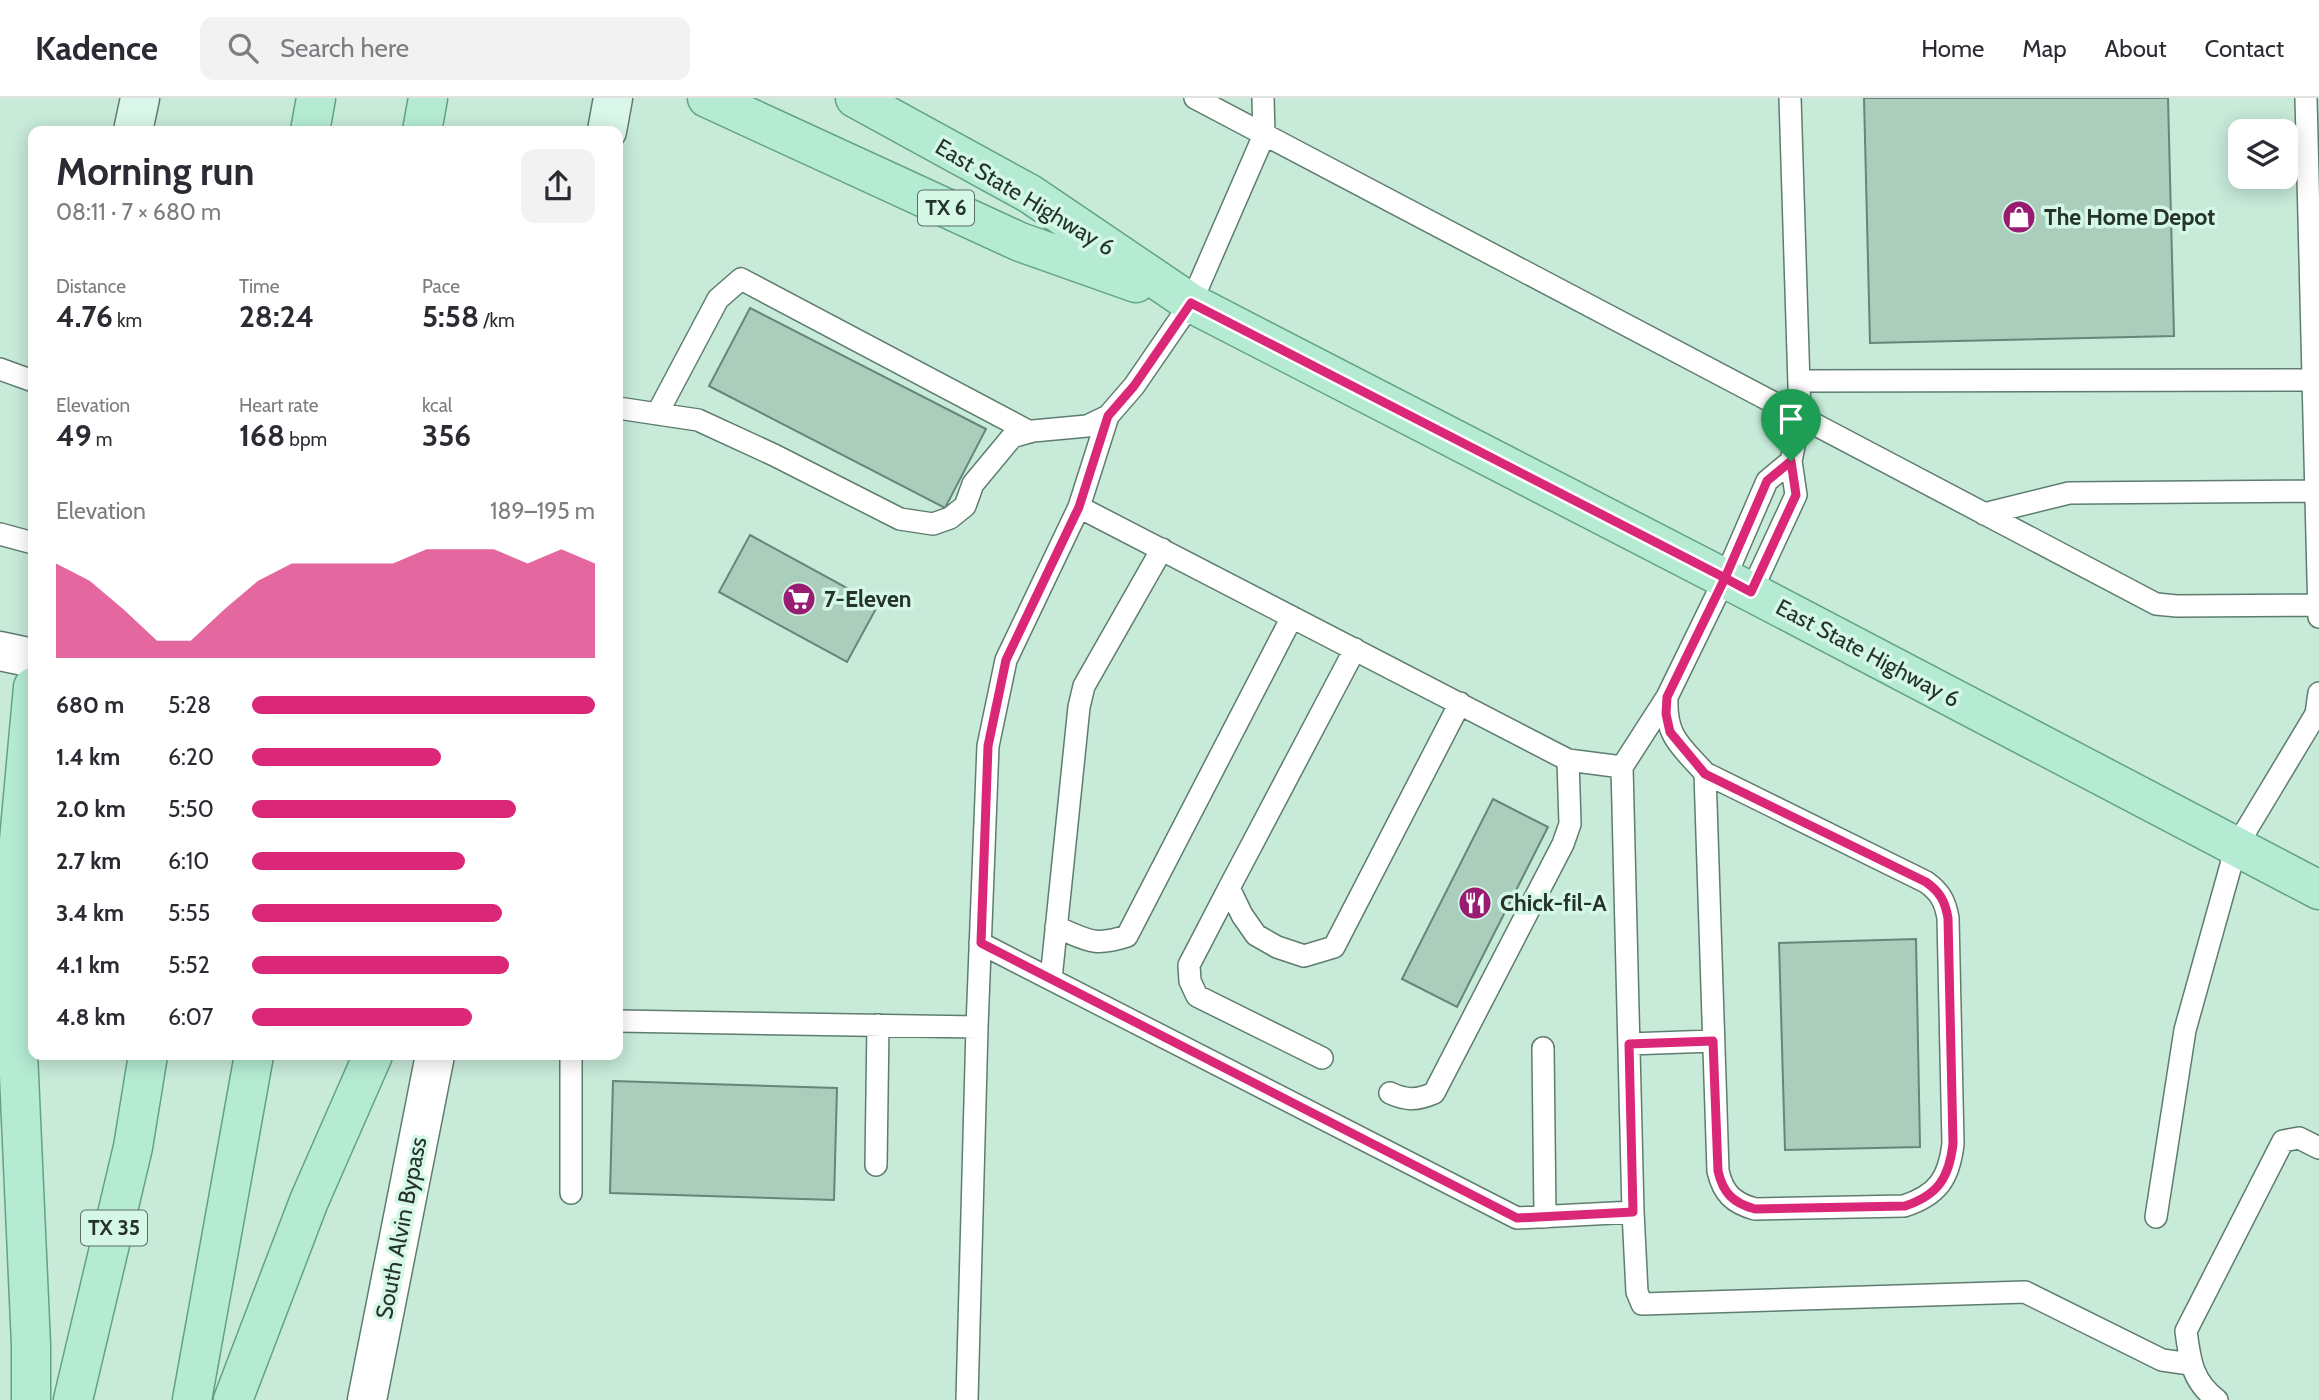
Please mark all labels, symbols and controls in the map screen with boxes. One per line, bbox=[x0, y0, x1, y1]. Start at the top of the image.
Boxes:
search box bbox=[200, 17, 690, 80]
text: Kadence bbox=[35, 28, 158, 68]
icon: search bbox=[224, 29, 262, 67]
text: Search here bbox=[280, 32, 409, 64]
text: Home bbox=[1921, 34, 1984, 63]
text: Map bbox=[2022, 34, 2067, 63]
text: About bbox=[2105, 34, 2167, 63]
text: Contact bbox=[2205, 34, 2284, 63]
map controls bbox=[2228, 119, 2298, 189]
button: layers bbox=[2228, 119, 2298, 189]
street label: East State Highway 6 bbox=[930, 132, 1120, 262]
text: Morning run bbox=[56, 148, 255, 195]
button: share bbox=[521, 149, 595, 223]
road number: TX 6 bbox=[918, 190, 974, 226]
text: 08:11 · 7 × 680 m bbox=[56, 198, 221, 226]
shop icon: The Home Depot bbox=[2000, 198, 2038, 236]
place label: The Home Depot bbox=[2044, 203, 2215, 231]
text: Distance bbox=[56, 275, 126, 298]
text: Time bbox=[239, 275, 279, 298]
text: Pace bbox=[422, 275, 460, 298]
text: 4.76 bbox=[56, 298, 113, 335]
text: 28:24 bbox=[239, 298, 314, 335]
text: 5:58 bbox=[422, 298, 479, 335]
text: km bbox=[113, 309, 142, 332]
text: /km bbox=[479, 309, 515, 332]
pin bbox=[1761, 389, 1821, 461]
text: Elevation bbox=[56, 394, 130, 417]
text: Heart rate bbox=[239, 394, 319, 417]
text: kcal bbox=[422, 394, 452, 417]
icon: arrive bbox=[1772, 400, 1810, 438]
text: 49 bbox=[56, 417, 92, 454]
text: 168 bbox=[239, 417, 285, 454]
text: 356 bbox=[422, 417, 471, 454]
text: m bbox=[92, 428, 112, 451]
text: bpm bbox=[285, 428, 327, 451]
text: Elevation bbox=[56, 497, 146, 525]
text: 189–195 m bbox=[490, 497, 595, 525]
supermarket icon: 7-Eleven bbox=[780, 580, 818, 618]
place label: 7-Eleven bbox=[824, 585, 911, 613]
street label: East State Highway 6 bbox=[1771, 593, 1965, 713]
text: 680 m bbox=[56, 691, 124, 719]
text: 5:28 bbox=[168, 691, 211, 719]
text: 1.4 km bbox=[56, 743, 120, 771]
text: 6:20 bbox=[168, 743, 214, 771]
text: 2.0 km bbox=[56, 795, 126, 823]
text: 5:50 bbox=[168, 795, 214, 823]
text: 2.7 km bbox=[56, 847, 121, 875]
text: 6:10 bbox=[168, 847, 209, 875]
restaurant icon: Chick-fil-A bbox=[1456, 884, 1494, 922]
place label: Chick-fil-A bbox=[1500, 889, 1607, 917]
text: 3.4 km bbox=[56, 899, 124, 927]
text: 5:55 bbox=[168, 899, 210, 927]
text: 4.1 km bbox=[56, 951, 120, 979]
text: 5:52 bbox=[168, 951, 210, 979]
text: 4.8 km bbox=[56, 1003, 126, 1031]
text: 6:07 bbox=[168, 1003, 213, 1031]
street label: South Alvin Bypass bbox=[370, 1135, 432, 1321]
road number: TX 35 bbox=[81, 1210, 147, 1246]

